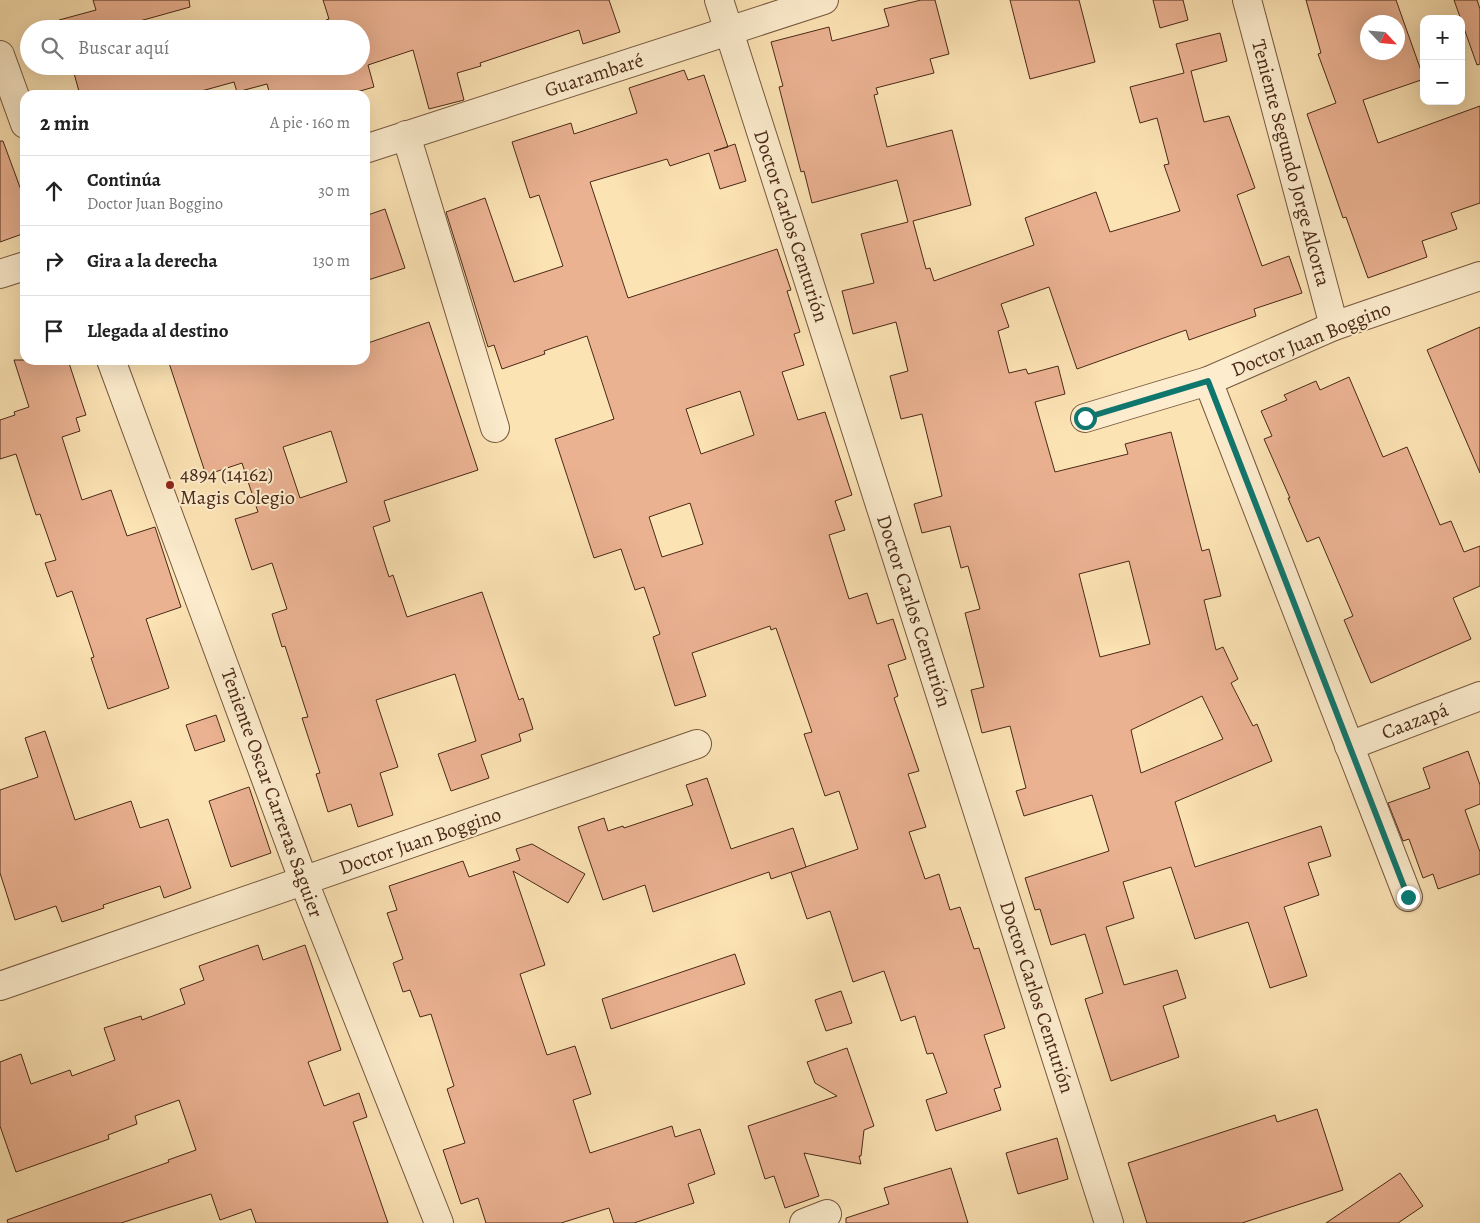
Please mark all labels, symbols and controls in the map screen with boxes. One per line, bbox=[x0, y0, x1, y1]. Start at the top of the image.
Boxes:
north arrow bbox=[1360, 15, 1405, 60]
map controls bbox=[1420, 15, 1465, 105]
button: + bbox=[1420, 15, 1465, 60]
search box bbox=[20, 20, 370, 75]
icon: search bbox=[38, 34, 66, 62]
text: Buscar aquí bbox=[78, 35, 169, 61]
street label: Teniente Segundo Jorge Alcorta bbox=[1245, 37, 1337, 290]
street label: Guarambaré bbox=[541, 46, 647, 104]
button: − bbox=[1420, 60, 1465, 105]
text: 2 min bbox=[40, 109, 89, 137]
text: A pie · 160 m bbox=[270, 112, 350, 134]
street label: Doctor Carlos Centurión bbox=[747, 126, 835, 326]
text: Continúa bbox=[87, 167, 161, 193]
icon: ahead bbox=[40, 177, 68, 205]
text: 30 m bbox=[318, 180, 350, 202]
text: Doctor Juan Boggino bbox=[87, 193, 223, 215]
icon: right bbox=[40, 247, 68, 275]
text: Gira a la derecha bbox=[87, 248, 218, 274]
text: 130 m bbox=[313, 250, 350, 272]
street label: Doctor Juan Boggino bbox=[1227, 295, 1395, 383]
icon: arrive bbox=[40, 317, 68, 345]
text: Llegada al destino bbox=[87, 318, 229, 344]
route start bbox=[1074, 407, 1097, 430]
place label: 4894 (14162) Magis Colegio bbox=[180, 461, 295, 511]
marker: 4894 (14162) Magis Colegio bbox=[164, 479, 176, 491]
street label: Doctor Carlos Centurión bbox=[870, 511, 958, 711]
street label: Teniente Oscar Carreras Saguier bbox=[214, 665, 330, 922]
street label: Caazapá bbox=[1378, 696, 1453, 746]
street label: Doctor Juan Boggino bbox=[335, 801, 505, 881]
route end bbox=[1397, 886, 1420, 909]
street label: Doctor Carlos Centurión bbox=[993, 897, 1081, 1097]

